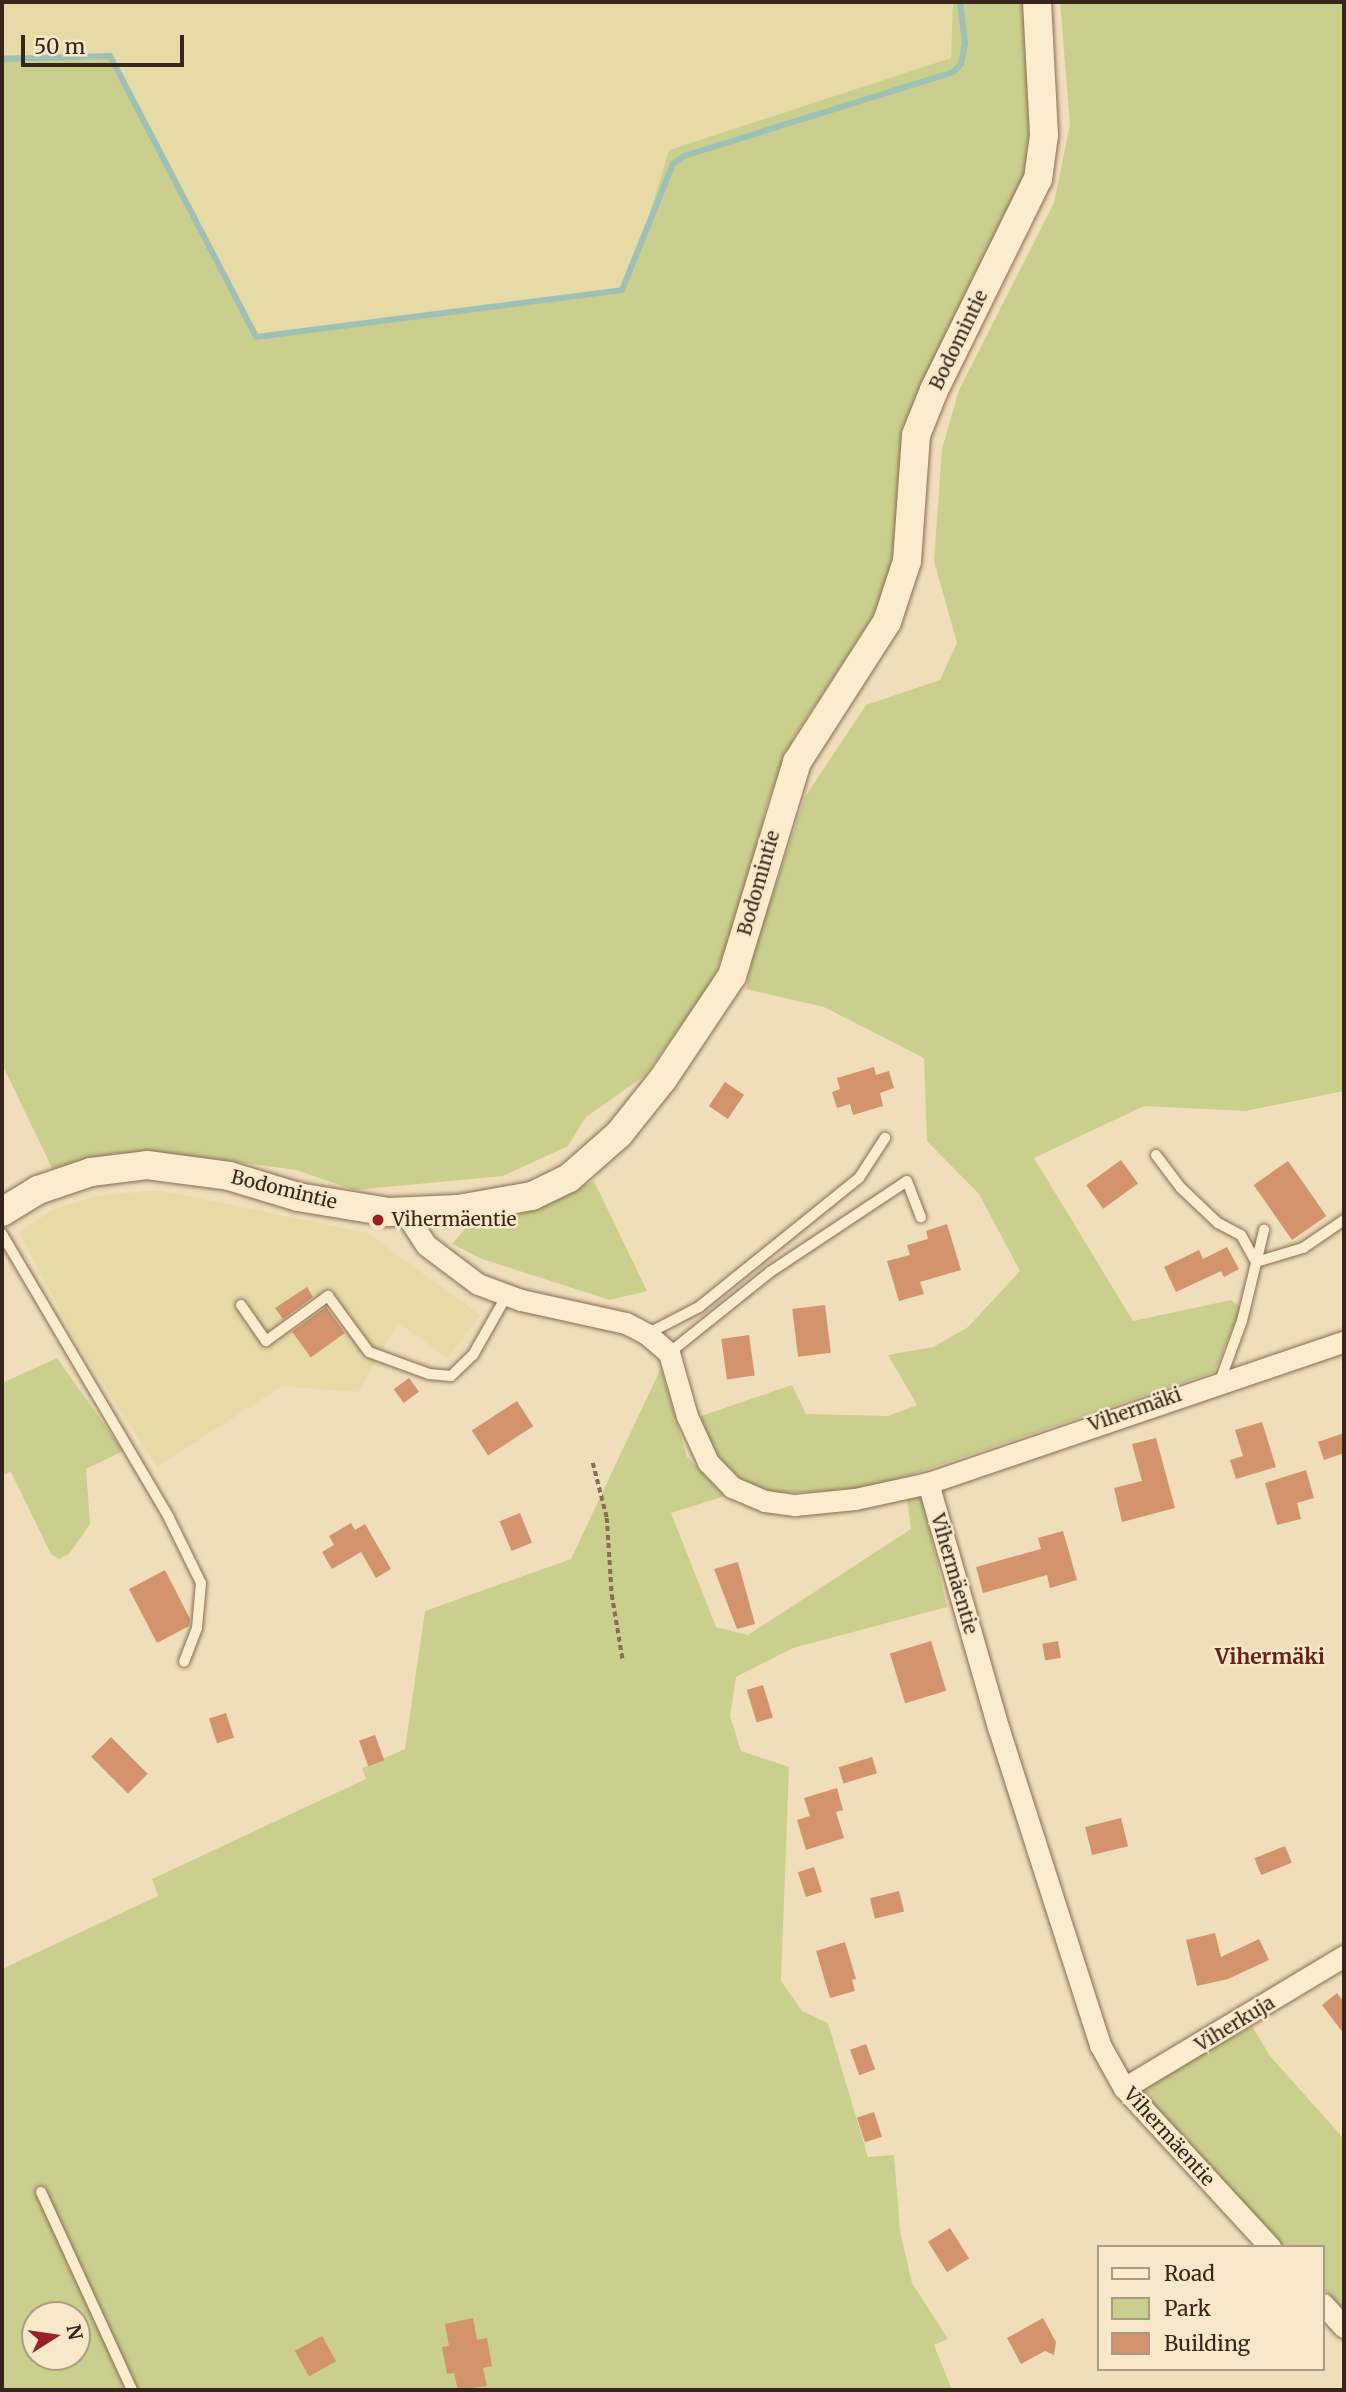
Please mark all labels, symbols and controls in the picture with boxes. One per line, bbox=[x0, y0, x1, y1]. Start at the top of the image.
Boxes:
scale bar bbox=[24, 21, 187, 65]
text: 50 m bbox=[34, 33, 85, 60]
street label: Bodomintie bbox=[925, 286, 993, 394]
street label: Bodomintie bbox=[733, 828, 785, 938]
street label: Bodomintie bbox=[229, 1166, 339, 1214]
place label: Vihermäentie bbox=[392, 1209, 517, 1231]
marker: Vihermäentie bbox=[370, 1212, 386, 1228]
street label: Vihermäki bbox=[1085, 1383, 1185, 1437]
street label: Vihermäentie bbox=[926, 1511, 982, 1637]
district label: Vihermäki bbox=[1215, 1644, 1325, 1670]
street label: Viherkuja bbox=[1191, 1991, 1279, 2057]
street label: Vihermäentie bbox=[1119, 2083, 1219, 2191]
legend bbox=[1098, 2245, 1325, 2371]
text: Road bbox=[1164, 2260, 1215, 2287]
text: Park bbox=[1164, 2295, 1211, 2322]
north arrow bbox=[21, 2301, 91, 2371]
text: N bbox=[61, 2322, 88, 2342]
text: Building bbox=[1164, 2330, 1250, 2357]

